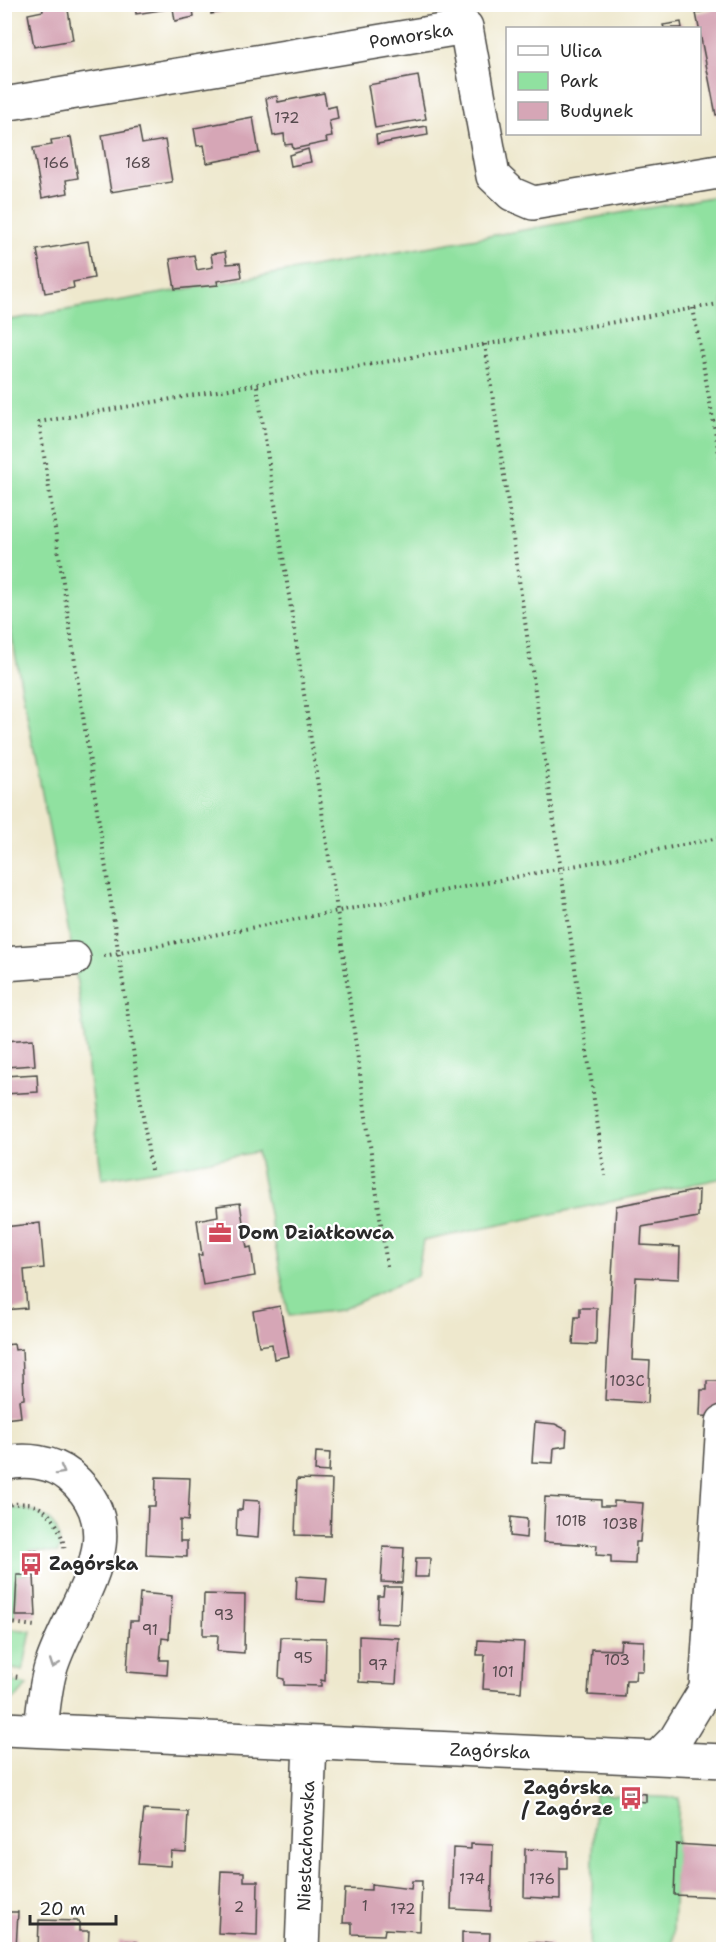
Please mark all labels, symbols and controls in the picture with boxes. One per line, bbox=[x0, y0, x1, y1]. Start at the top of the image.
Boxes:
street label: Pomorska bbox=[368, 18, 454, 54]
legend bbox=[506, 27, 701, 135]
text: Ulica bbox=[560, 39, 602, 63]
text: Park bbox=[560, 69, 599, 93]
text: Budynek bbox=[560, 99, 634, 123]
house number: 172 bbox=[274, 108, 300, 128]
house number: 166 bbox=[43, 153, 69, 173]
house number: 168 bbox=[125, 153, 151, 173]
office icon: Dom Działkowca bbox=[207, 1220, 233, 1246]
place label: Dom Działkowca bbox=[238, 1221, 395, 1245]
house number: 103C bbox=[609, 1371, 645, 1391]
one-way arrow bbox=[55, 1464, 65, 1475]
house number: 101B bbox=[556, 1511, 587, 1531]
house number: 103B bbox=[603, 1514, 638, 1534]
bus stop icon: Zagórska bbox=[18, 1551, 44, 1577]
place label: Zagórska bbox=[49, 1552, 139, 1576]
house number: 93 bbox=[214, 1605, 234, 1625]
house number: 91 bbox=[142, 1620, 158, 1640]
house number: 95 bbox=[293, 1648, 313, 1668]
house number: 103 bbox=[604, 1650, 630, 1670]
house number: 97 bbox=[368, 1655, 388, 1675]
one-way arrow bbox=[48, 1658, 61, 1669]
house number: 101 bbox=[492, 1662, 514, 1682]
street label: Zagórska bbox=[449, 1738, 531, 1764]
place label: Zagórska / Zagórze bbox=[521, 1776, 614, 1821]
street label: Niestachowska bbox=[292, 1780, 320, 1912]
bus stop icon: Zagórska / Zagórze bbox=[618, 1785, 644, 1811]
house number: 174 bbox=[459, 1869, 485, 1889]
house number: 176 bbox=[529, 1869, 555, 1889]
scale bar bbox=[30, 1888, 116, 1926]
house number: 1 bbox=[362, 1896, 368, 1916]
text: 20 m bbox=[39, 1897, 85, 1921]
house number: 2 bbox=[234, 1897, 244, 1917]
house number: 172 bbox=[390, 1899, 416, 1919]

